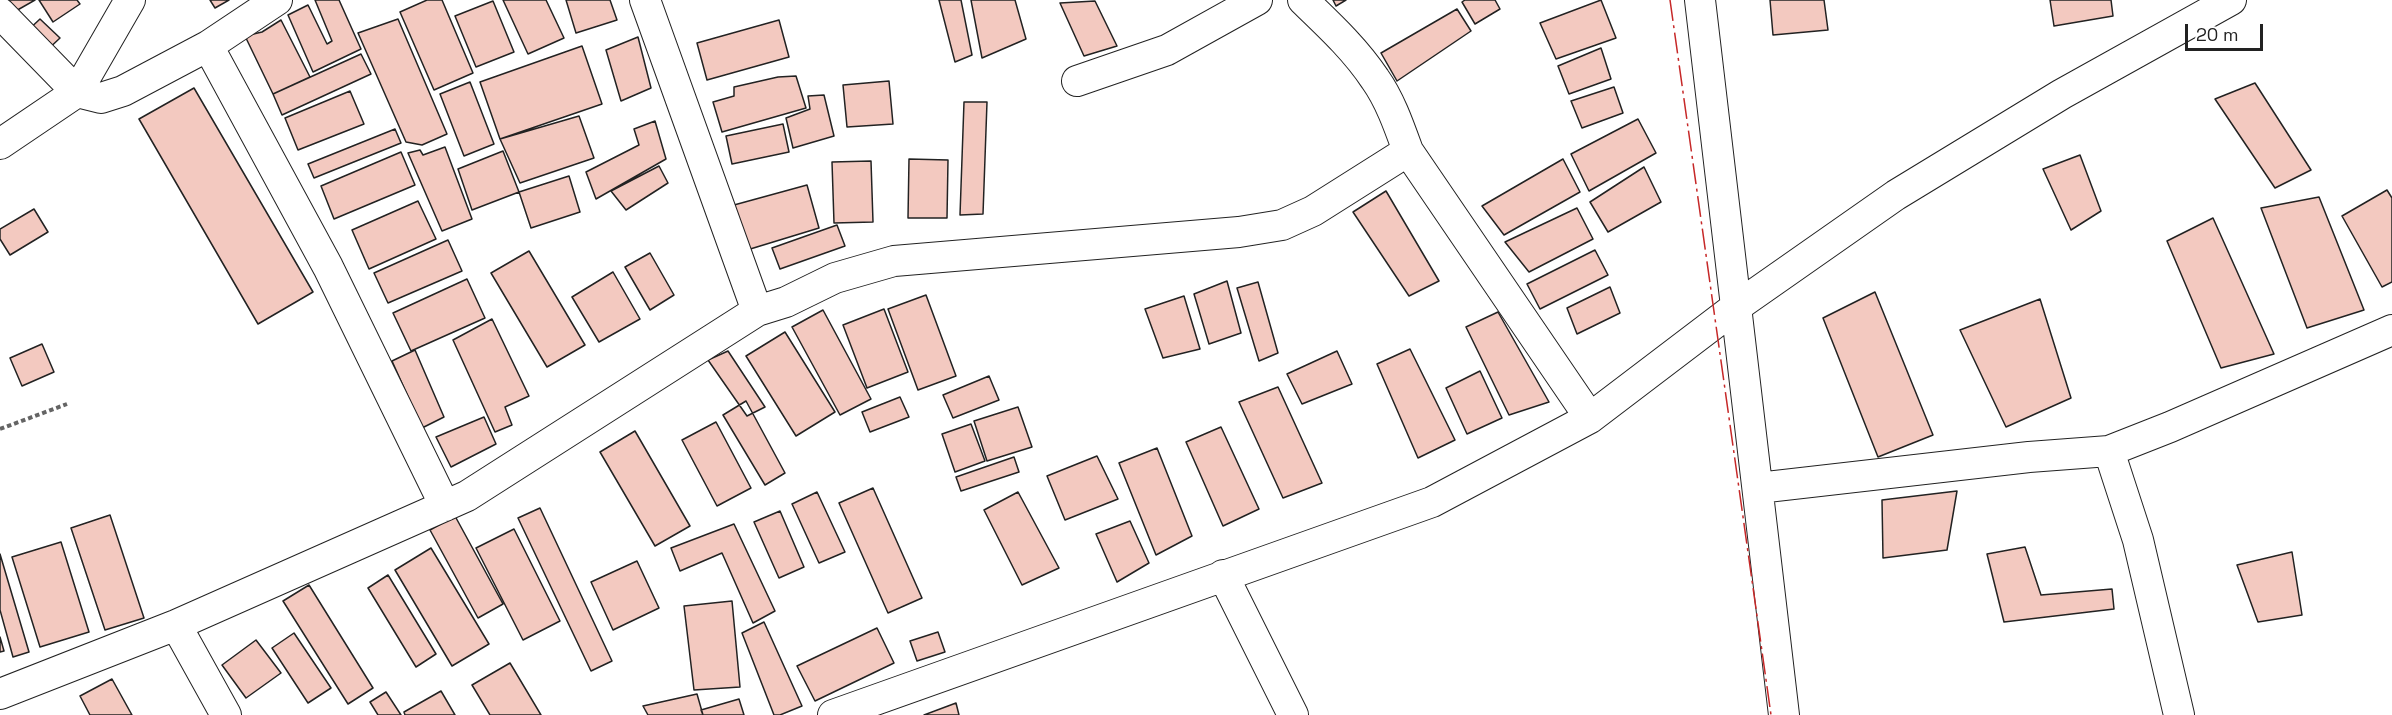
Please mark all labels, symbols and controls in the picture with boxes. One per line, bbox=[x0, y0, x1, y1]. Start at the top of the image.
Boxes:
scale bar bbox=[2188, 12, 2266, 50]
text: 20 m bbox=[2196, 23, 2239, 46]

